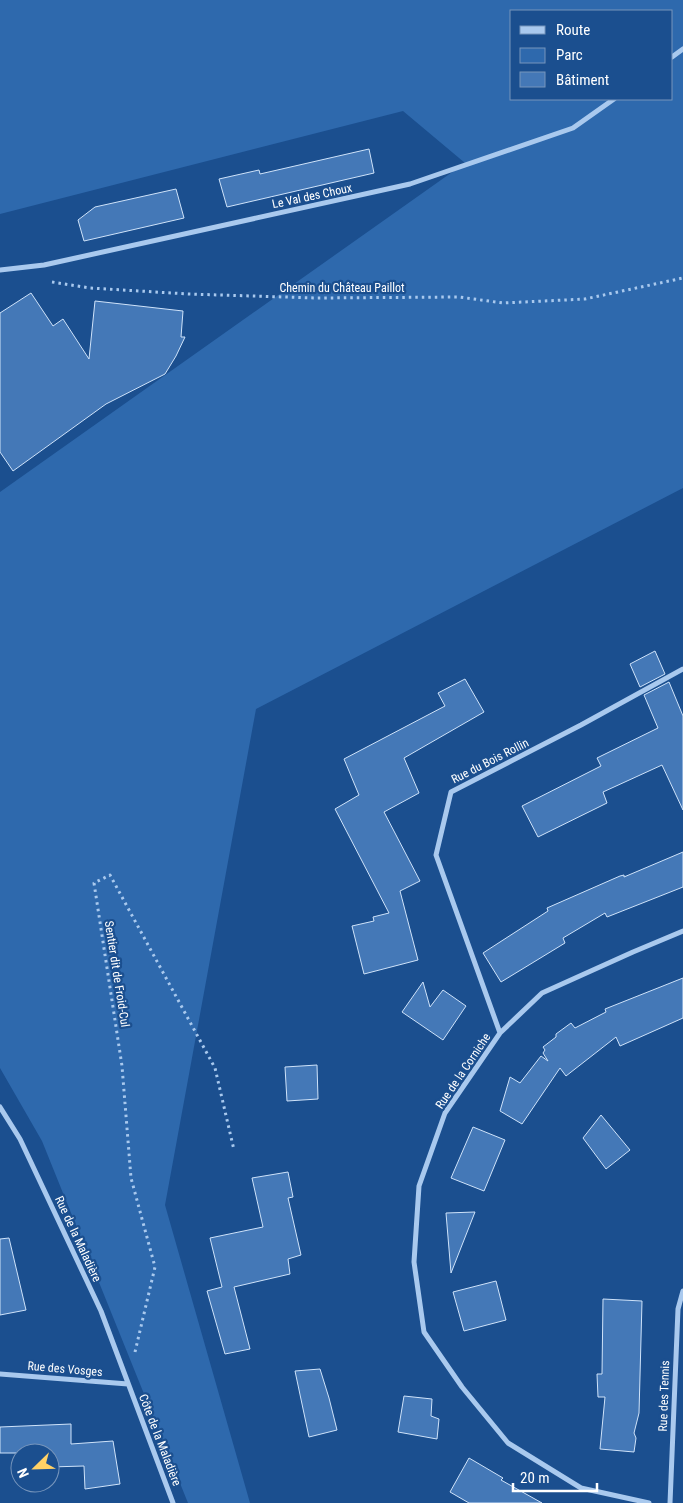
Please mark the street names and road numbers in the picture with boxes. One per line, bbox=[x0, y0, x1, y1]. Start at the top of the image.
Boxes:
street label: Le Val des Choux bbox=[271, 181, 353, 211]
street label: Chemin du Château Paillot bbox=[279, 281, 405, 295]
street label: Rue du Bois Rollin bbox=[449, 735, 531, 787]
street label: Sentier dit de Froid-Cul bbox=[102, 920, 132, 1028]
street label: Rue de la Corniche bbox=[433, 1030, 494, 1111]
street label: Rue de la Maladière bbox=[52, 1194, 104, 1284]
street label: Rue des Vosges bbox=[27, 1359, 103, 1379]
street label: Rue des Tennis bbox=[656, 1360, 672, 1432]
street label: Côte de la Maladière bbox=[136, 1392, 184, 1488]

